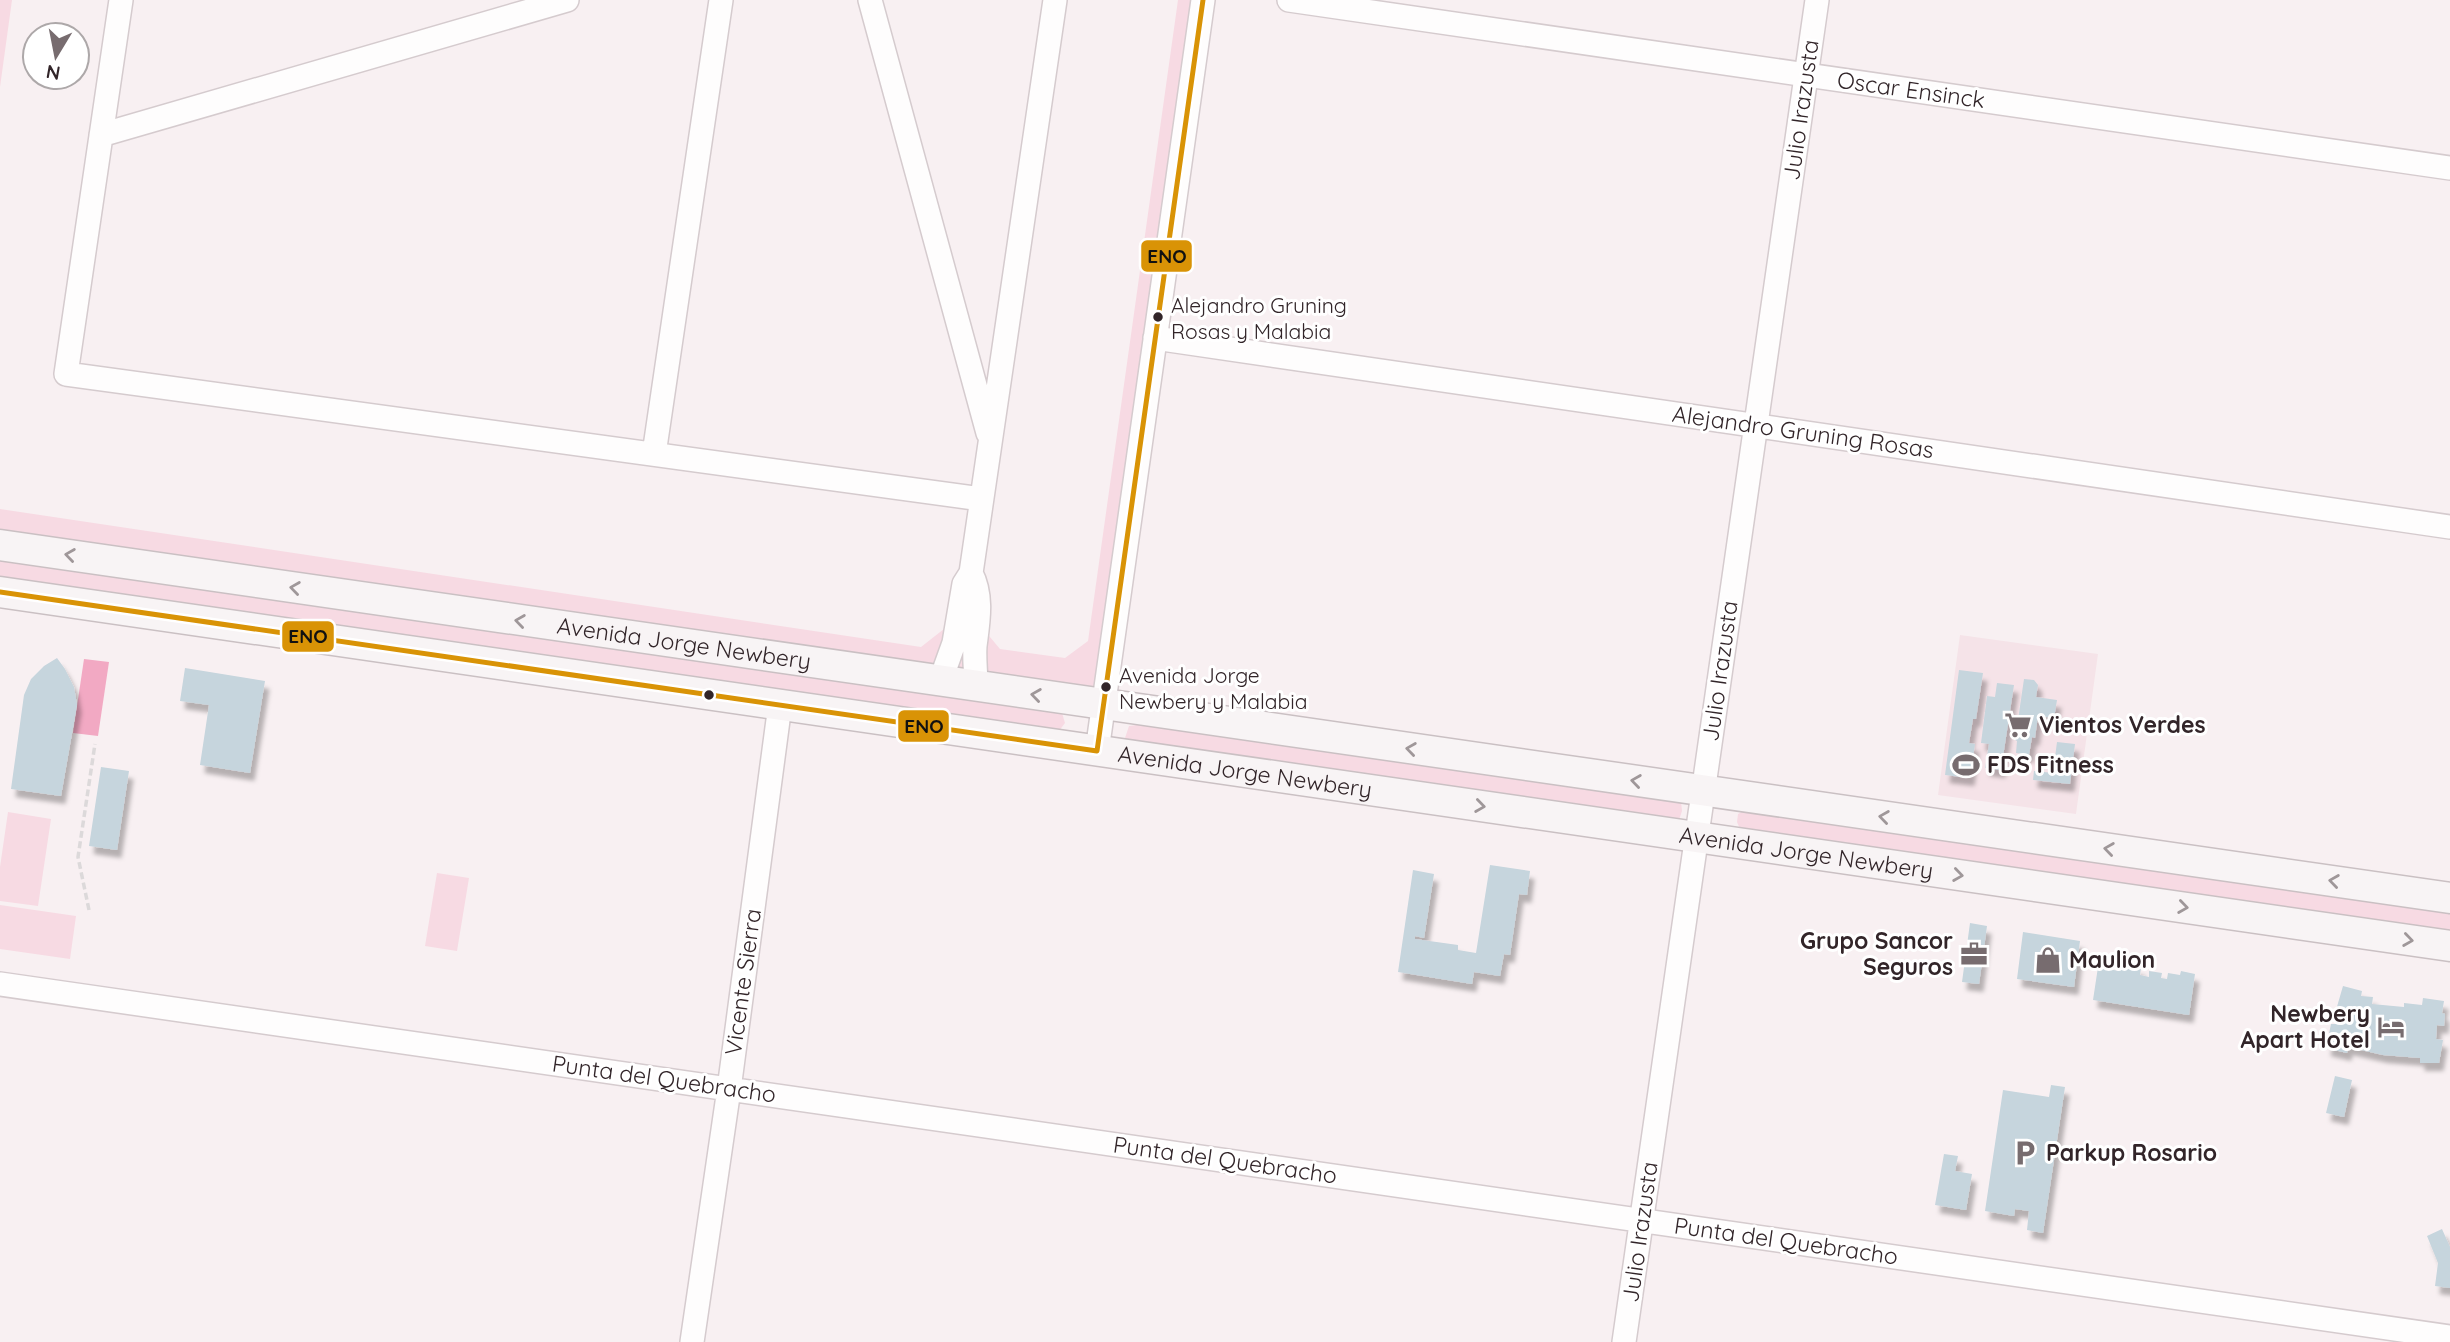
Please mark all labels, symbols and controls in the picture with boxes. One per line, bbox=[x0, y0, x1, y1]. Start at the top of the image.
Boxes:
north arrow bbox=[21, 21, 91, 91]
street label: Julio Irazusta bbox=[1776, 38, 1825, 182]
text: N bbox=[44, 60, 62, 86]
street label: Oscar Ensinck bbox=[1835, 65, 1987, 114]
line badge: ENO bbox=[1140, 239, 1193, 273]
text: ENO bbox=[1147, 244, 1187, 268]
place label: Alejandro Gruning Rosas y Malabia bbox=[1171, 292, 1347, 344]
marker: Alejandro Gruning Rosas y Malabia bbox=[1151, 310, 1165, 324]
street label: Alejandro Gruning Rosas bbox=[1670, 399, 1936, 464]
one-way arrow bbox=[64, 548, 76, 563]
one-way arrow bbox=[289, 581, 301, 596]
street label: Julio Irazusta bbox=[1695, 599, 1744, 743]
street label: Avenida Jorge Newbery bbox=[555, 610, 813, 676]
one-way arrow bbox=[514, 613, 526, 628]
line badge: ENO bbox=[281, 620, 335, 653]
text: ENO bbox=[288, 624, 328, 648]
place label: Avenida Jorge Newbery y Malabia bbox=[1119, 662, 1308, 714]
marker: Avenida Jorge Newbery y Malabia bbox=[1099, 680, 1113, 694]
unlabelled marker bbox=[702, 688, 716, 702]
one-way arrow bbox=[1030, 688, 1042, 703]
line badge: ENO bbox=[897, 709, 950, 743]
supermarket icon: Vientos Verdes bbox=[2003, 710, 2033, 740]
place label: Vientos Verdes bbox=[2039, 710, 2206, 739]
text: ENO bbox=[904, 714, 944, 738]
street label: Avenida Jorge Newbery bbox=[1116, 739, 1374, 804]
one-way arrow bbox=[1405, 741, 1416, 756]
sports icon: FDS Fitness bbox=[1951, 750, 1981, 780]
place label: FDS Fitness bbox=[1987, 750, 2114, 779]
one-way arrow bbox=[1630, 774, 1642, 789]
one-way arrow bbox=[1474, 799, 1486, 814]
one-way arrow bbox=[1878, 809, 1889, 824]
street label: Avenida Jorge Newbery bbox=[1677, 820, 1935, 885]
one-way arrow bbox=[2103, 842, 2115, 857]
one-way arrow bbox=[1952, 867, 1964, 882]
one-way arrow bbox=[2328, 874, 2340, 889]
one-way arrow bbox=[2177, 900, 2189, 915]
street label: Vicente Sierra bbox=[718, 907, 767, 1057]
place label: Grupo Sancor Seguros bbox=[1800, 926, 1953, 981]
one-way arrow bbox=[2403, 932, 2414, 947]
office icon: Grupo Sancor Seguros bbox=[1959, 939, 1989, 969]
shop icon: Maulion bbox=[2033, 945, 2063, 975]
place label: Maulion bbox=[2069, 945, 2155, 974]
place label: Newbery Apart Hotel bbox=[2241, 999, 2370, 1054]
hotel icon: Newbery Apart Hotel bbox=[2376, 1012, 2406, 1042]
street label: Punta del Quebracho bbox=[550, 1048, 778, 1109]
street label: Punta del Quebracho bbox=[1111, 1129, 1339, 1190]
parking icon: Parkup Rosario bbox=[2010, 1138, 2040, 1168]
place label: Parkup Rosario bbox=[2046, 1138, 2217, 1167]
street label: Julio Irazusta bbox=[1615, 1160, 1664, 1304]
street label: Punta del Quebracho bbox=[1672, 1210, 1900, 1271]

